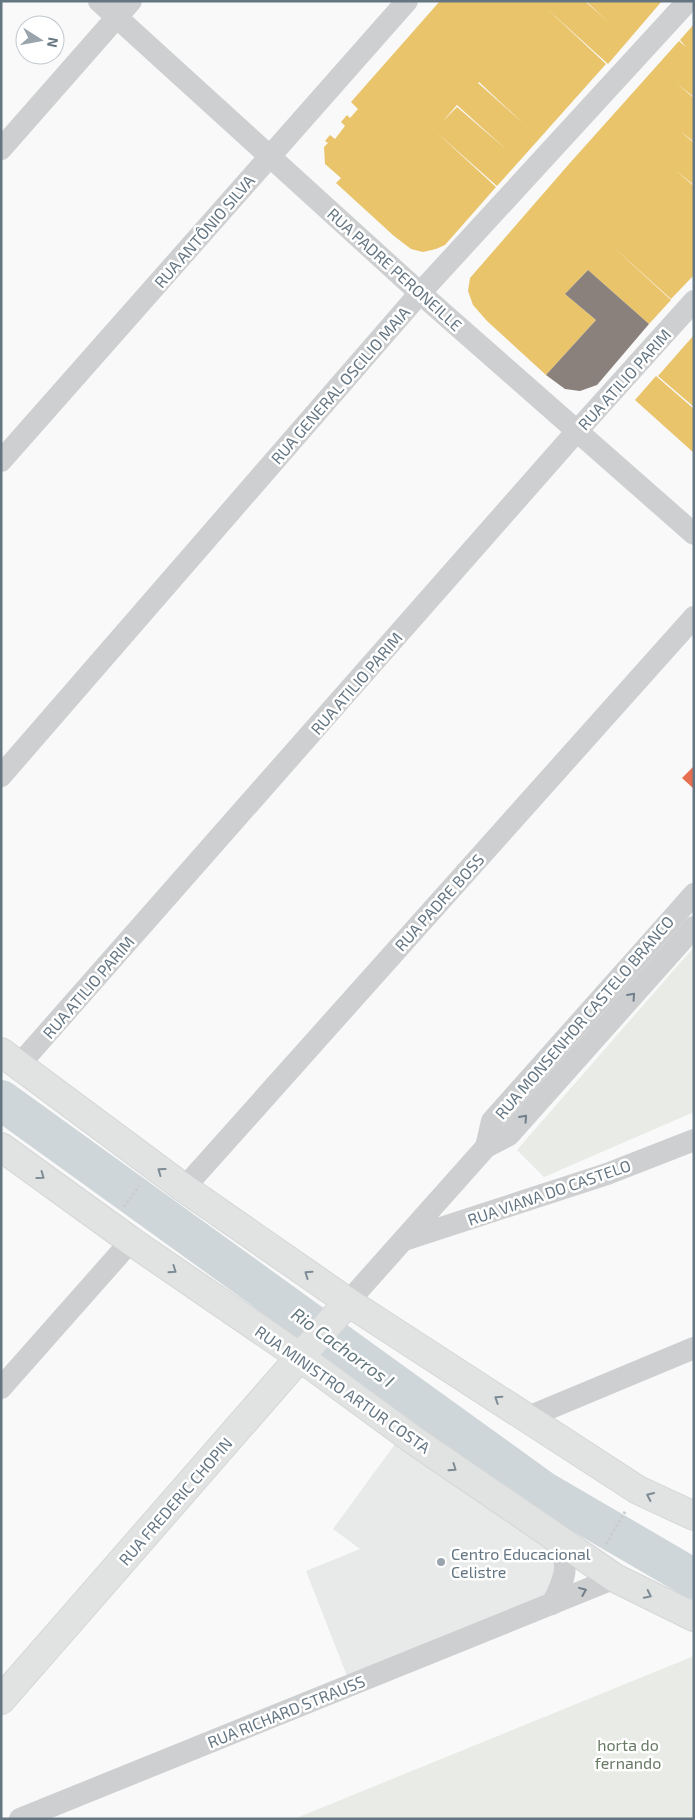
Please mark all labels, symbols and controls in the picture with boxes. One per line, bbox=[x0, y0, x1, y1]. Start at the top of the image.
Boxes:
north arrow bbox=[15, 15, 65, 65]
text: N bbox=[44, 36, 63, 49]
street label: RUA ANTÔNIO SILVA bbox=[150, 171, 258, 291]
street label: RUA PADRE PERONEILLE bbox=[324, 204, 466, 334]
street label: RUA GENERAL OSCILIO MAIA bbox=[267, 303, 413, 467]
street label: RUA ATILIO PARIM bbox=[574, 325, 674, 433]
street label: RUA ATILIO PARIM bbox=[306, 628, 406, 738]
street label: RUA PADRE BOSS bbox=[390, 850, 488, 954]
street label: RUA MONSENHOR CASTELO BRANCO bbox=[491, 912, 677, 1122]
street label: RUA ATILIO PARIM bbox=[38, 932, 138, 1042]
one-way arrow bbox=[627, 993, 636, 1002]
one-way arrow bbox=[519, 1114, 528, 1123]
street label: RUA VIANA DO CASTELO bbox=[465, 1155, 633, 1229]
one-way arrow bbox=[157, 1168, 167, 1177]
one-way arrow bbox=[35, 1170, 45, 1179]
one-way arrow bbox=[167, 1264, 177, 1273]
one-way arrow bbox=[304, 1271, 314, 1280]
water label: Rio Cachorros I bbox=[287, 1302, 399, 1392]
street label: RUA MINISTRO ARTUR COSTA bbox=[252, 1321, 434, 1457]
one-way arrow bbox=[494, 1396, 503, 1405]
street label: RUA FREDERIC CHOPIN bbox=[114, 1433, 236, 1569]
one-way arrow bbox=[448, 1462, 457, 1471]
one-way arrow bbox=[646, 1492, 655, 1502]
place label: Centro Educacional Celistre bbox=[451, 1544, 591, 1581]
marker: Centro Educacional Celistre bbox=[435, 1556, 447, 1568]
one-way arrow bbox=[578, 1587, 587, 1597]
one-way arrow bbox=[643, 1589, 652, 1599]
street label: RUA RICHARD STRAUSS bbox=[204, 1671, 368, 1751]
park label: horta do fernando bbox=[595, 1735, 661, 1772]

